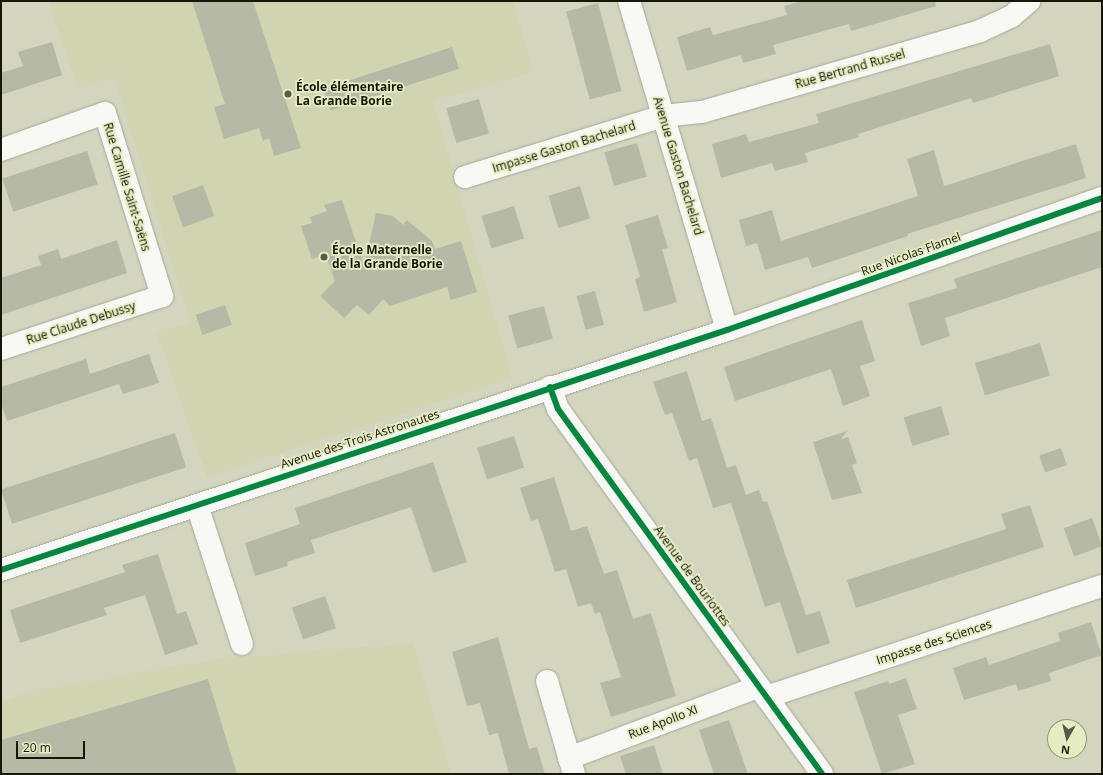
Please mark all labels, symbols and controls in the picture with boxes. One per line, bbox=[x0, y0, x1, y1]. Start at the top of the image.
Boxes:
street label: Rue Bertrand Russel bbox=[793, 46, 907, 92]
place label: École élémentaire La Grande Borie bbox=[296, 80, 403, 108]
marker: École élémentaire La Grande Borie bbox=[283, 89, 293, 99]
street label: Avenue Gaston Bachelard bbox=[650, 95, 706, 237]
street label: Impasse Gaston Bachelard bbox=[491, 118, 637, 176]
street label: Rue Camille Saint-Saëns bbox=[101, 121, 153, 253]
street label: Rue Nicolas Flamel bbox=[859, 229, 963, 279]
place label: École Maternelle de la Grande Borie bbox=[332, 243, 443, 271]
marker: École Maternelle de la Grande Borie bbox=[319, 252, 329, 262]
street label: Rue Claude Debussy bbox=[25, 299, 137, 347]
street label: Avenue des Trois Astronautes bbox=[279, 406, 441, 472]
street label: Avenue de Bouriottes bbox=[651, 523, 733, 629]
street label: Impasse des Sciences bbox=[875, 617, 993, 667]
street label: Rue Apollo XI bbox=[626, 702, 700, 742]
north arrow bbox=[1047, 719, 1087, 759]
scale bar bbox=[18, 733, 87, 759]
text: 20 m bbox=[23, 739, 51, 756]
text: N bbox=[1060, 742, 1071, 758]

